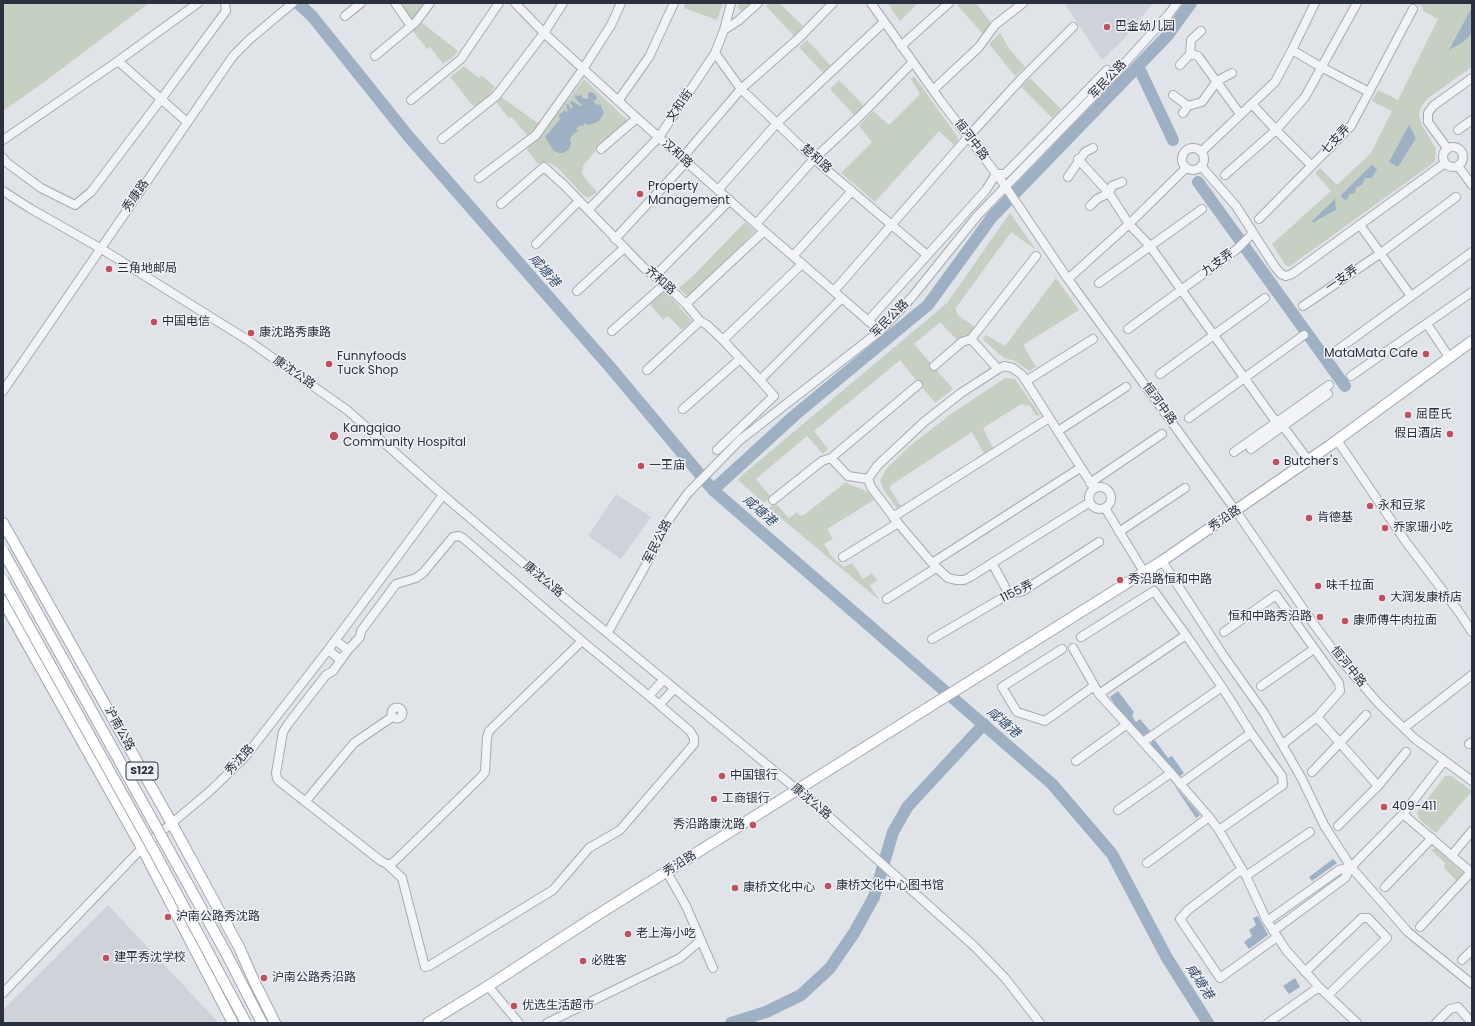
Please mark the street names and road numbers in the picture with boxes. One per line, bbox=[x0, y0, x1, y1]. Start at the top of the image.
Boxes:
street label: 军民公路 bbox=[1086, 58, 1130, 102]
street label: 文和街 bbox=[664, 87, 696, 125]
street label: 恒河中路 bbox=[951, 116, 991, 164]
street label: 七支弄 bbox=[1318, 122, 1354, 158]
street label: 汉和路 bbox=[659, 137, 695, 171]
street label: 楚和路 bbox=[798, 142, 834, 176]
street label: 秀康路 bbox=[120, 177, 152, 215]
street label: 九支弄 bbox=[1199, 247, 1237, 279]
street label: 一支弄 bbox=[1323, 263, 1361, 295]
street label: 齐和路 bbox=[642, 264, 678, 298]
street label: 军民公路 bbox=[868, 297, 912, 341]
street label: 康沈公路 bbox=[270, 353, 318, 393]
street label: 恒河中路 bbox=[1139, 380, 1179, 428]
street label: 秀沿路 bbox=[1206, 503, 1244, 535]
street label: 军民公路 bbox=[641, 517, 675, 567]
street label: 康沈公路 bbox=[520, 559, 566, 601]
street label: 1155弄 bbox=[998, 578, 1036, 606]
street label: 恒河中路 bbox=[1327, 644, 1369, 690]
street label: 沪南公路 bbox=[101, 705, 137, 753]
street label: 秀沈路 bbox=[222, 742, 258, 778]
road number: S122 bbox=[126, 762, 158, 780]
street label: 康沈公路 bbox=[788, 781, 834, 823]
street label: 秀沿路 bbox=[661, 848, 699, 880]

